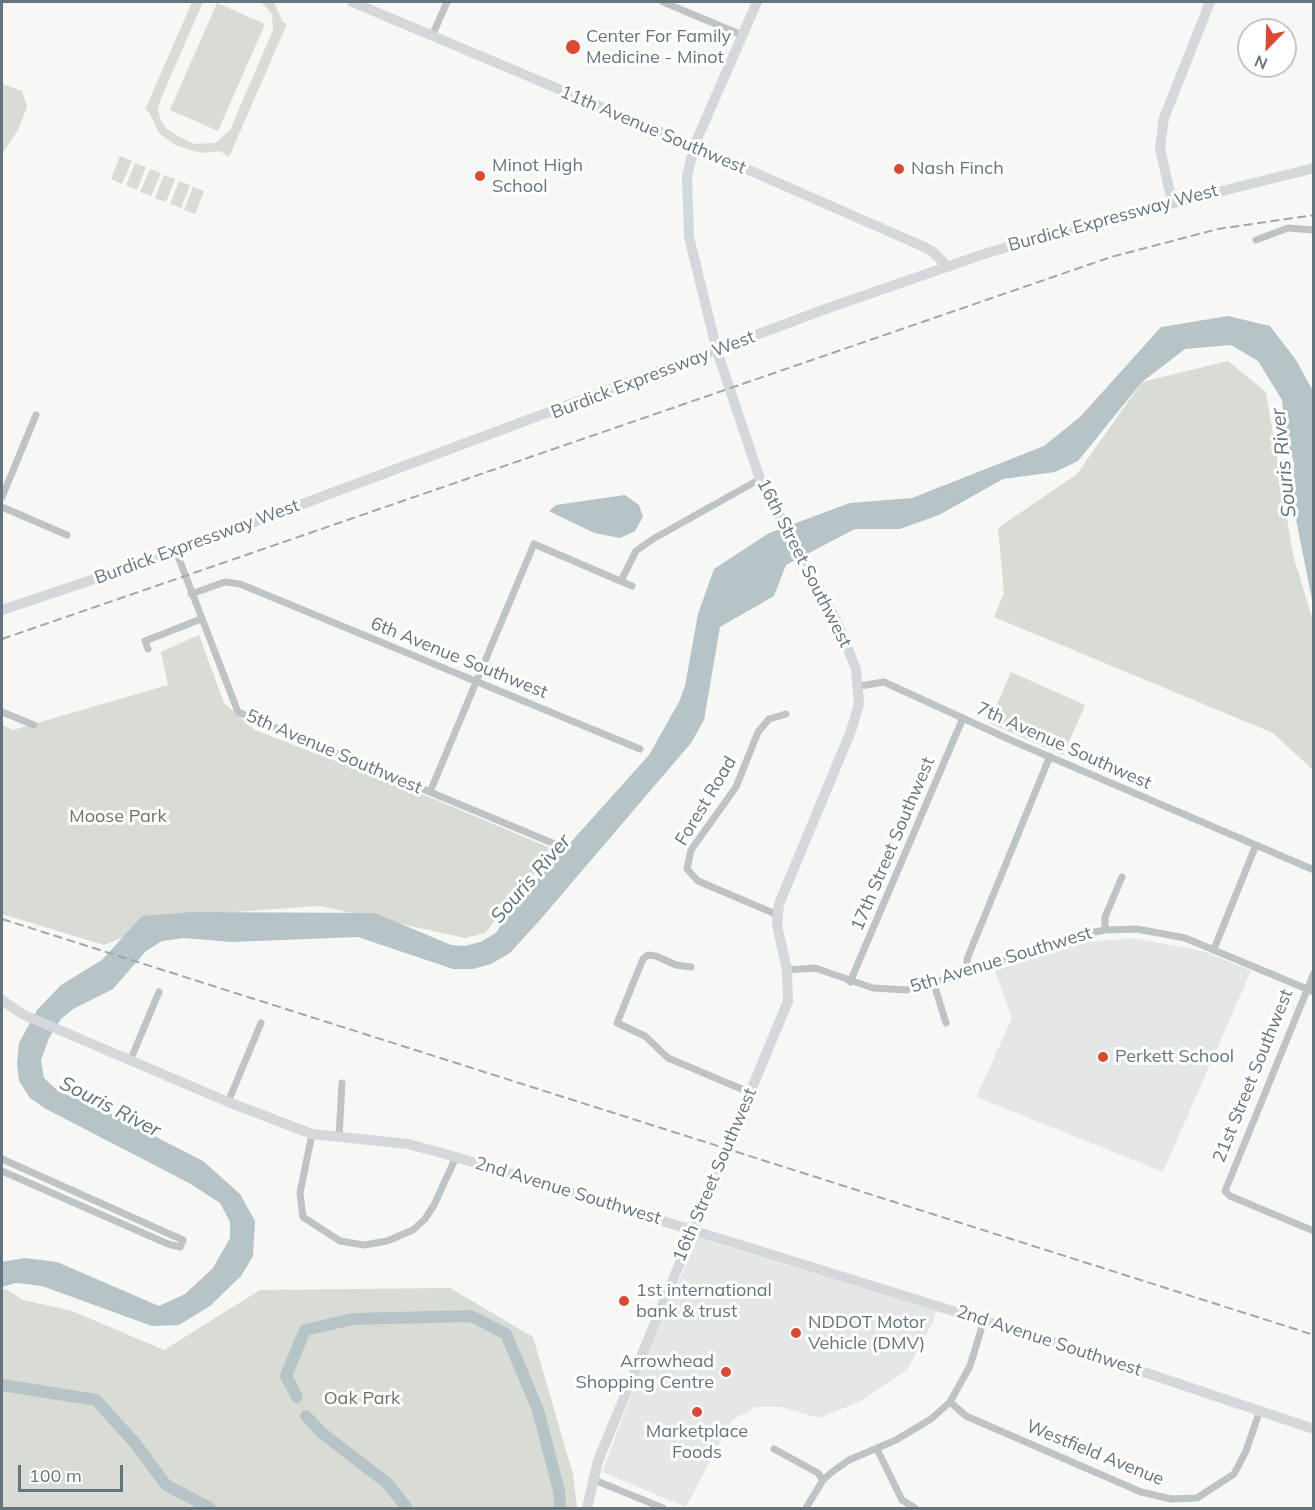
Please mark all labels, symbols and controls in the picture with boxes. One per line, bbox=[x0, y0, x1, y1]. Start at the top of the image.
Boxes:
north arrow bbox=[1237, 18, 1297, 78]
place label: Center For Family Medicine - Minot bbox=[586, 26, 731, 68]
marker: Center For Family Medicine - Minot bbox=[564, 38, 582, 56]
text: N bbox=[1251, 51, 1270, 74]
street label: 11th Avenue Southwest bbox=[557, 81, 749, 179]
place label: Minot High School bbox=[492, 155, 583, 198]
place label: Nash Finch bbox=[911, 158, 1004, 180]
marker: Nash Finch bbox=[892, 162, 906, 176]
marker: Minot High School bbox=[473, 169, 487, 183]
street label: Burdick Expressway West bbox=[1006, 180, 1220, 256]
street label: Burdick Expressway West bbox=[548, 326, 758, 424]
water label: Souris River bbox=[1266, 407, 1302, 519]
street label: 16th Street Southwest bbox=[752, 475, 856, 651]
street label: Burdick Expressway West bbox=[92, 495, 302, 589]
street label: 6th Avenue Southwest bbox=[367, 613, 551, 703]
street label: 7th Avenue Southwest bbox=[973, 698, 1155, 794]
street label: 5th Avenue Southwest bbox=[243, 705, 425, 799]
street label: Forest Road bbox=[671, 752, 741, 850]
street label: 17th Street Southwest bbox=[847, 754, 939, 934]
park label: Moose Park bbox=[69, 806, 167, 828]
water label: Souris River bbox=[486, 830, 576, 928]
street label: 5th Avenue Southwest bbox=[908, 922, 1094, 998]
street label: 21st Street Southwest bbox=[1208, 986, 1298, 1166]
place label: Perkett School bbox=[1115, 1046, 1234, 1068]
marker: Perkett School bbox=[1096, 1050, 1110, 1064]
water label: Souris River bbox=[56, 1071, 164, 1143]
street label: 16th Street Southwest bbox=[669, 1085, 761, 1265]
street label: 2nd Avenue Southwest bbox=[472, 1152, 664, 1230]
place label: 1st international bank & trust bbox=[636, 1280, 772, 1322]
marker: 1st international bank & trust bbox=[617, 1294, 631, 1308]
street label: 2nd Avenue Southwest bbox=[954, 1301, 1144, 1381]
place label: NDDOT Motor Vehicle (DMV) bbox=[808, 1312, 926, 1354]
marker: NDDOT Motor Vehicle (DMV) bbox=[789, 1326, 803, 1340]
place label: Arrowhead Shopping Centre bbox=[575, 1351, 714, 1394]
marker: Arrowhead Shopping Centre bbox=[719, 1365, 733, 1379]
park label: Oak Park bbox=[324, 1388, 400, 1410]
marker: Marketplace Foods bbox=[690, 1405, 704, 1419]
street label: Westfield Avenue bbox=[1023, 1416, 1167, 1490]
place label: Marketplace Foods bbox=[646, 1421, 748, 1464]
scale bar bbox=[21, 1453, 126, 1491]
text: 100 m bbox=[29, 1464, 82, 1487]

